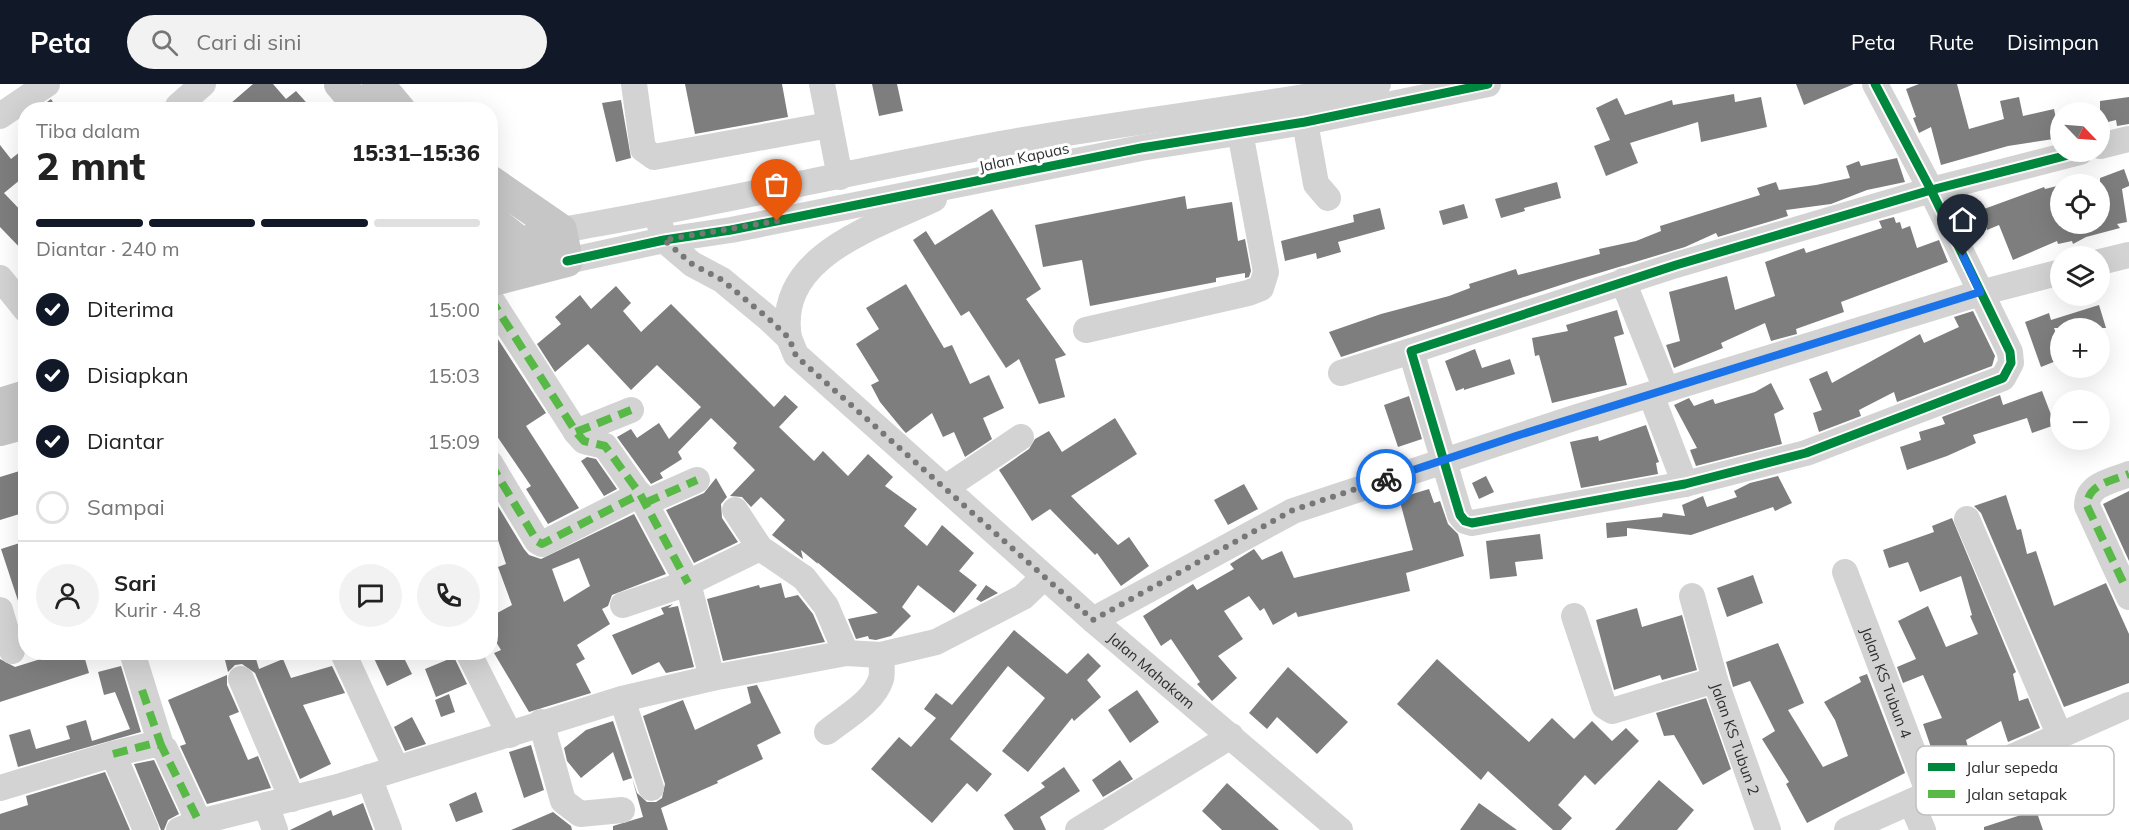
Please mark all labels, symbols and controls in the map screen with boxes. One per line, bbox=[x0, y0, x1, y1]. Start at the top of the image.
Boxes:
search box bbox=[127, 15, 547, 69]
text: Peta bbox=[30, 25, 91, 60]
icon: search bbox=[148, 26, 181, 59]
text: Cari di sini bbox=[196, 28, 302, 56]
text: Peta bbox=[1851, 29, 1896, 55]
text: Rute bbox=[1929, 29, 1974, 55]
text: Disimpan bbox=[2007, 29, 2099, 55]
north arrow bbox=[2050, 102, 2110, 162]
map controls bbox=[2050, 102, 2110, 450]
text: Tiba dalam bbox=[36, 118, 140, 143]
street label: Jalan Kapuas bbox=[977, 138, 1071, 176]
text: 15:31–15:36 bbox=[352, 139, 480, 167]
text: 2 mnt bbox=[36, 141, 145, 190]
pin bbox=[751, 159, 802, 221]
icon: bag bbox=[760, 168, 793, 201]
button: locate bbox=[2050, 174, 2110, 234]
pin bbox=[1937, 194, 1988, 256]
icon: home bbox=[1946, 203, 1979, 236]
text: Diantar · 240 m bbox=[36, 236, 180, 261]
button: layers bbox=[2050, 246, 2110, 306]
icon: check bbox=[36, 293, 69, 326]
text: Diterima bbox=[87, 295, 174, 323]
text: 15:00 bbox=[427, 297, 480, 322]
button: + bbox=[2050, 318, 2110, 378]
icon: check bbox=[36, 359, 69, 392]
text: Disiapkan bbox=[87, 361, 189, 389]
text: 15:03 bbox=[427, 363, 480, 388]
button: − bbox=[2050, 390, 2110, 450]
icon: check bbox=[36, 425, 69, 458]
text: Diantar bbox=[87, 427, 164, 455]
text: 15:09 bbox=[427, 429, 480, 454]
courier bbox=[1356, 449, 1416, 509]
icon: bike bbox=[1370, 463, 1403, 496]
text: Sampai bbox=[87, 493, 165, 521]
button: person bbox=[36, 564, 99, 627]
button: chat bbox=[339, 564, 402, 627]
button: phone bbox=[417, 564, 480, 627]
text: Sari bbox=[114, 569, 156, 597]
text: Kurir · 4.8 bbox=[114, 597, 201, 622]
street label: Jalan KS Tubun 4 bbox=[1857, 624, 1916, 741]
street label: Jalan Mahakam bbox=[1104, 627, 1199, 712]
street label: Jalan KS Tubun 2 bbox=[1707, 680, 1764, 797]
legend bbox=[1916, 746, 2114, 815]
text: Jalur sepeda bbox=[1966, 757, 2058, 777]
text: Jalan setapak bbox=[1966, 784, 2068, 804]

